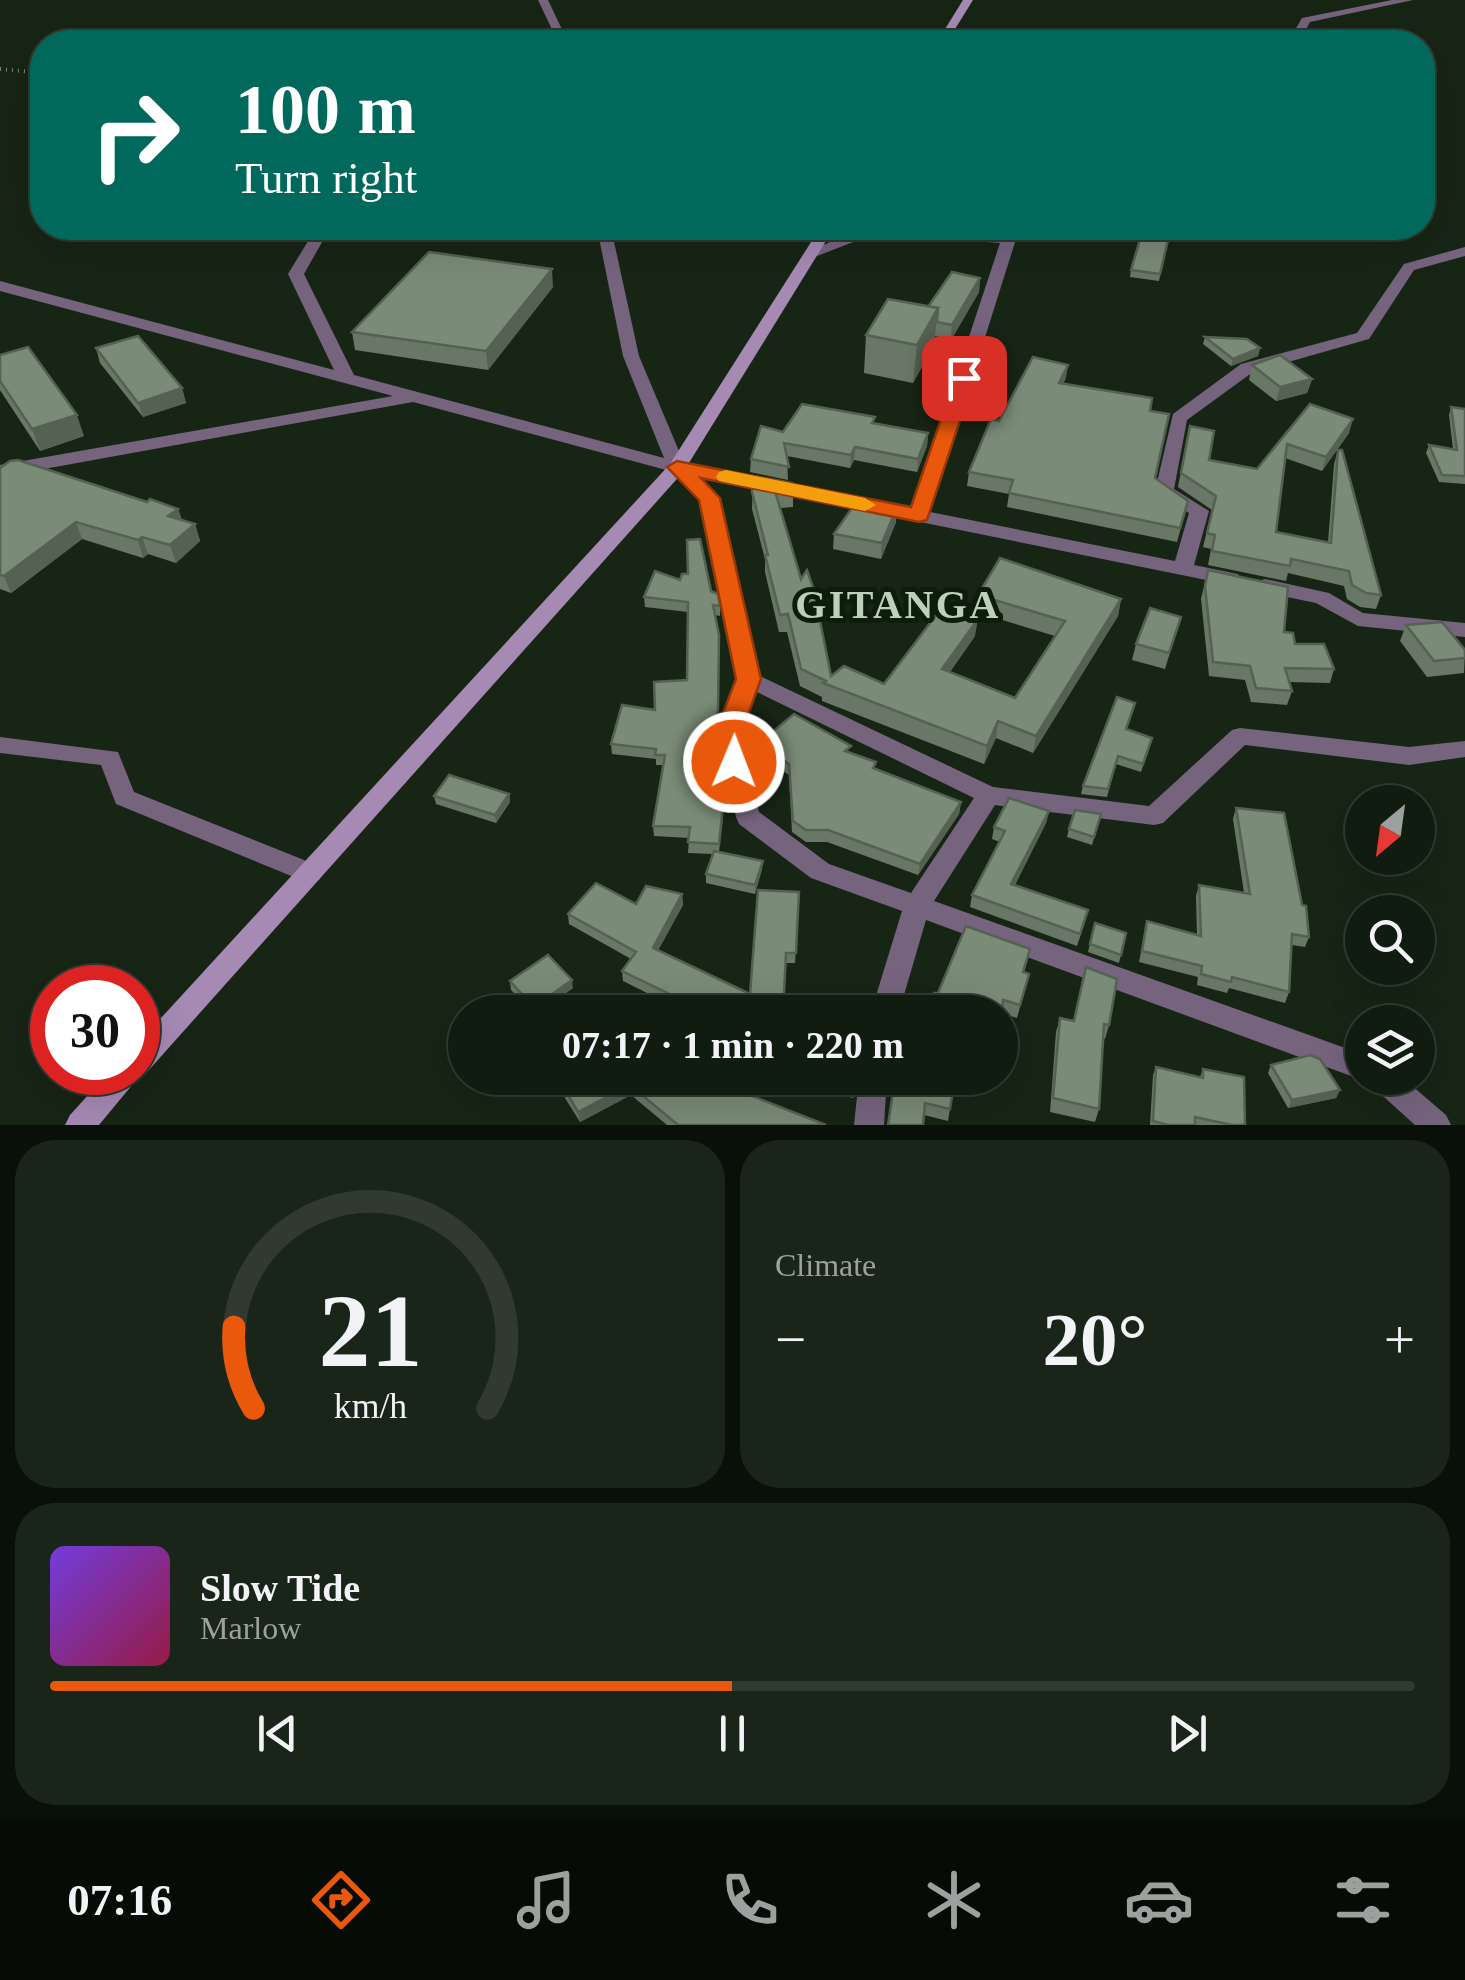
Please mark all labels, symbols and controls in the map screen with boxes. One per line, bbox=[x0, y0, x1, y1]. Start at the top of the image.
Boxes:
icon: right bbox=[70, 70, 200, 200]
text: 100 m bbox=[235, 71, 416, 148]
text: Turn right bbox=[235, 153, 417, 203]
pin bbox=[922, 336, 1007, 421]
icon: arrive bbox=[937, 351, 992, 406]
district label: GITANGA bbox=[795, 582, 1001, 627]
position arrow bbox=[682, 710, 786, 814]
north arrow bbox=[1345, 785, 1435, 875]
map controls bbox=[1345, 785, 1435, 1095]
button: search bbox=[1345, 895, 1435, 985]
speed limit sign: 30 bbox=[30, 965, 160, 1095]
button: layers bbox=[1345, 1005, 1435, 1095]
text: 07:17 · 1 min · 220 m bbox=[562, 1024, 904, 1066]
text: Climate bbox=[775, 1247, 876, 1283]
text: 21 bbox=[318, 1273, 422, 1388]
text: 20° bbox=[1043, 1298, 1148, 1381]
text: − bbox=[775, 1309, 806, 1370]
text: + bbox=[1384, 1309, 1415, 1370]
text: km/h bbox=[333, 1386, 407, 1426]
text: Slow Tide bbox=[200, 1567, 360, 1609]
text: Marlow bbox=[200, 1610, 301, 1646]
icon: previous bbox=[250, 1706, 305, 1761]
icon: pause bbox=[705, 1706, 760, 1761]
icon: next bbox=[1160, 1706, 1215, 1761]
icon: directions bbox=[306, 1865, 376, 1935]
icon: music bbox=[511, 1865, 581, 1935]
icon: phone bbox=[715, 1865, 785, 1935]
icon: climate bbox=[919, 1865, 989, 1935]
icon: car bbox=[1124, 1865, 1194, 1935]
icon: filters bbox=[1328, 1865, 1398, 1935]
text: 07:16 bbox=[67, 1875, 172, 1925]

